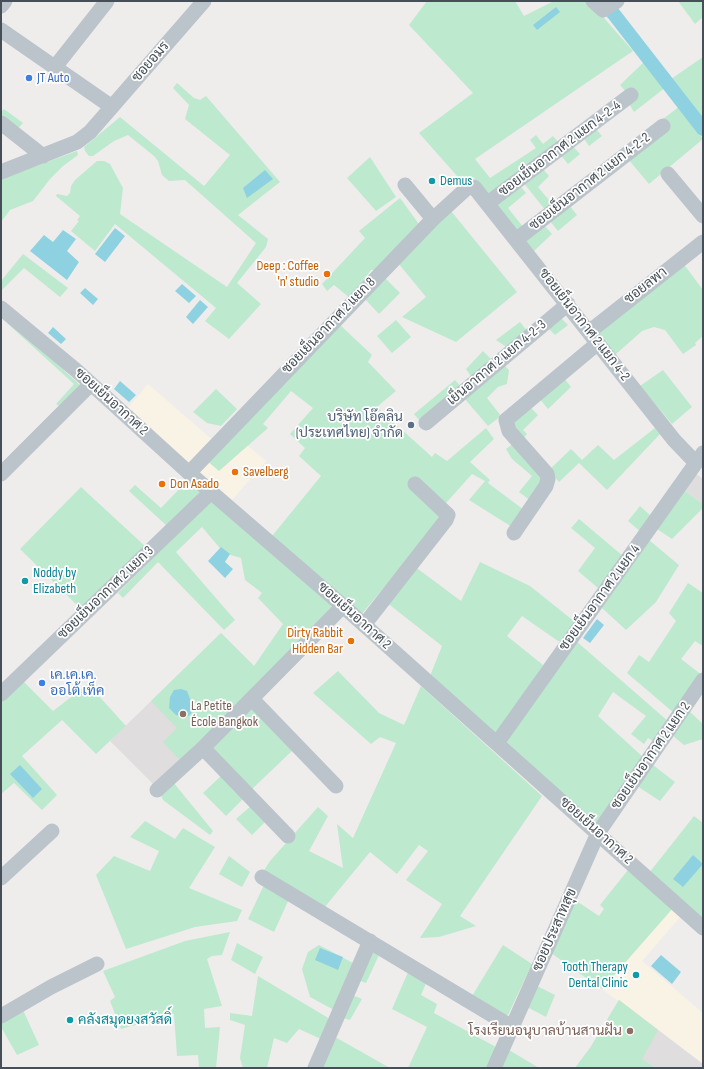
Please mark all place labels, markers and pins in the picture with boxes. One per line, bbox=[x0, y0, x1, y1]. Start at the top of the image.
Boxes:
place label: JT Auto bbox=[37, 70, 70, 86]
marker: JT Auto bbox=[24, 73, 34, 83]
place label: Demus bbox=[440, 173, 472, 189]
marker: Demus bbox=[427, 176, 437, 186]
place label: Deep : Coffee 'n' studio bbox=[257, 258, 319, 290]
marker: Deep : Coffee 'n' studio bbox=[322, 269, 332, 279]
place label: บริษัท โอ๊คลิน (ประเทศไทย) จำกัด bbox=[296, 409, 403, 442]
marker: บริษัท โอ๊คลิน (ประเทศไทย) จำกัด bbox=[406, 420, 416, 430]
place label: Savelberg bbox=[243, 464, 288, 480]
marker: Savelberg bbox=[230, 467, 240, 477]
place label: Don Asado bbox=[170, 476, 219, 492]
marker: Don Asado bbox=[157, 479, 167, 489]
place label: Noddy by Elizabeth bbox=[33, 565, 76, 598]
marker: Noddy by Elizabeth bbox=[20, 576, 30, 586]
place label: Dirty Rabbit Hidden Bar bbox=[287, 625, 343, 658]
marker: Dirty Rabbit Hidden Bar bbox=[346, 636, 356, 646]
place label: เค.เค.เค. ออโต้ เท็ค bbox=[50, 667, 104, 700]
marker: เค.เค.เค. ออโต้ เท็ค bbox=[37, 678, 47, 688]
place label: La Petite École Bangkok bbox=[191, 698, 258, 730]
marker: La Petite École Bangkok bbox=[178, 709, 188, 719]
place label: Tooth Therapy Dental Clinic bbox=[562, 959, 628, 992]
marker: Tooth Therapy Dental Clinic bbox=[631, 970, 641, 980]
place label: คลังสมุดยงสวัสดิ์ bbox=[78, 1012, 172, 1028]
marker: คลังสมุดยงสวัสดิ์ bbox=[65, 1015, 75, 1025]
place label: โรงเรียนอนุบาลบ้านสานฝัน bbox=[468, 1023, 622, 1039]
marker: โรงเรียนอนุบาลบ้านสานฝัน bbox=[625, 1026, 635, 1036]

